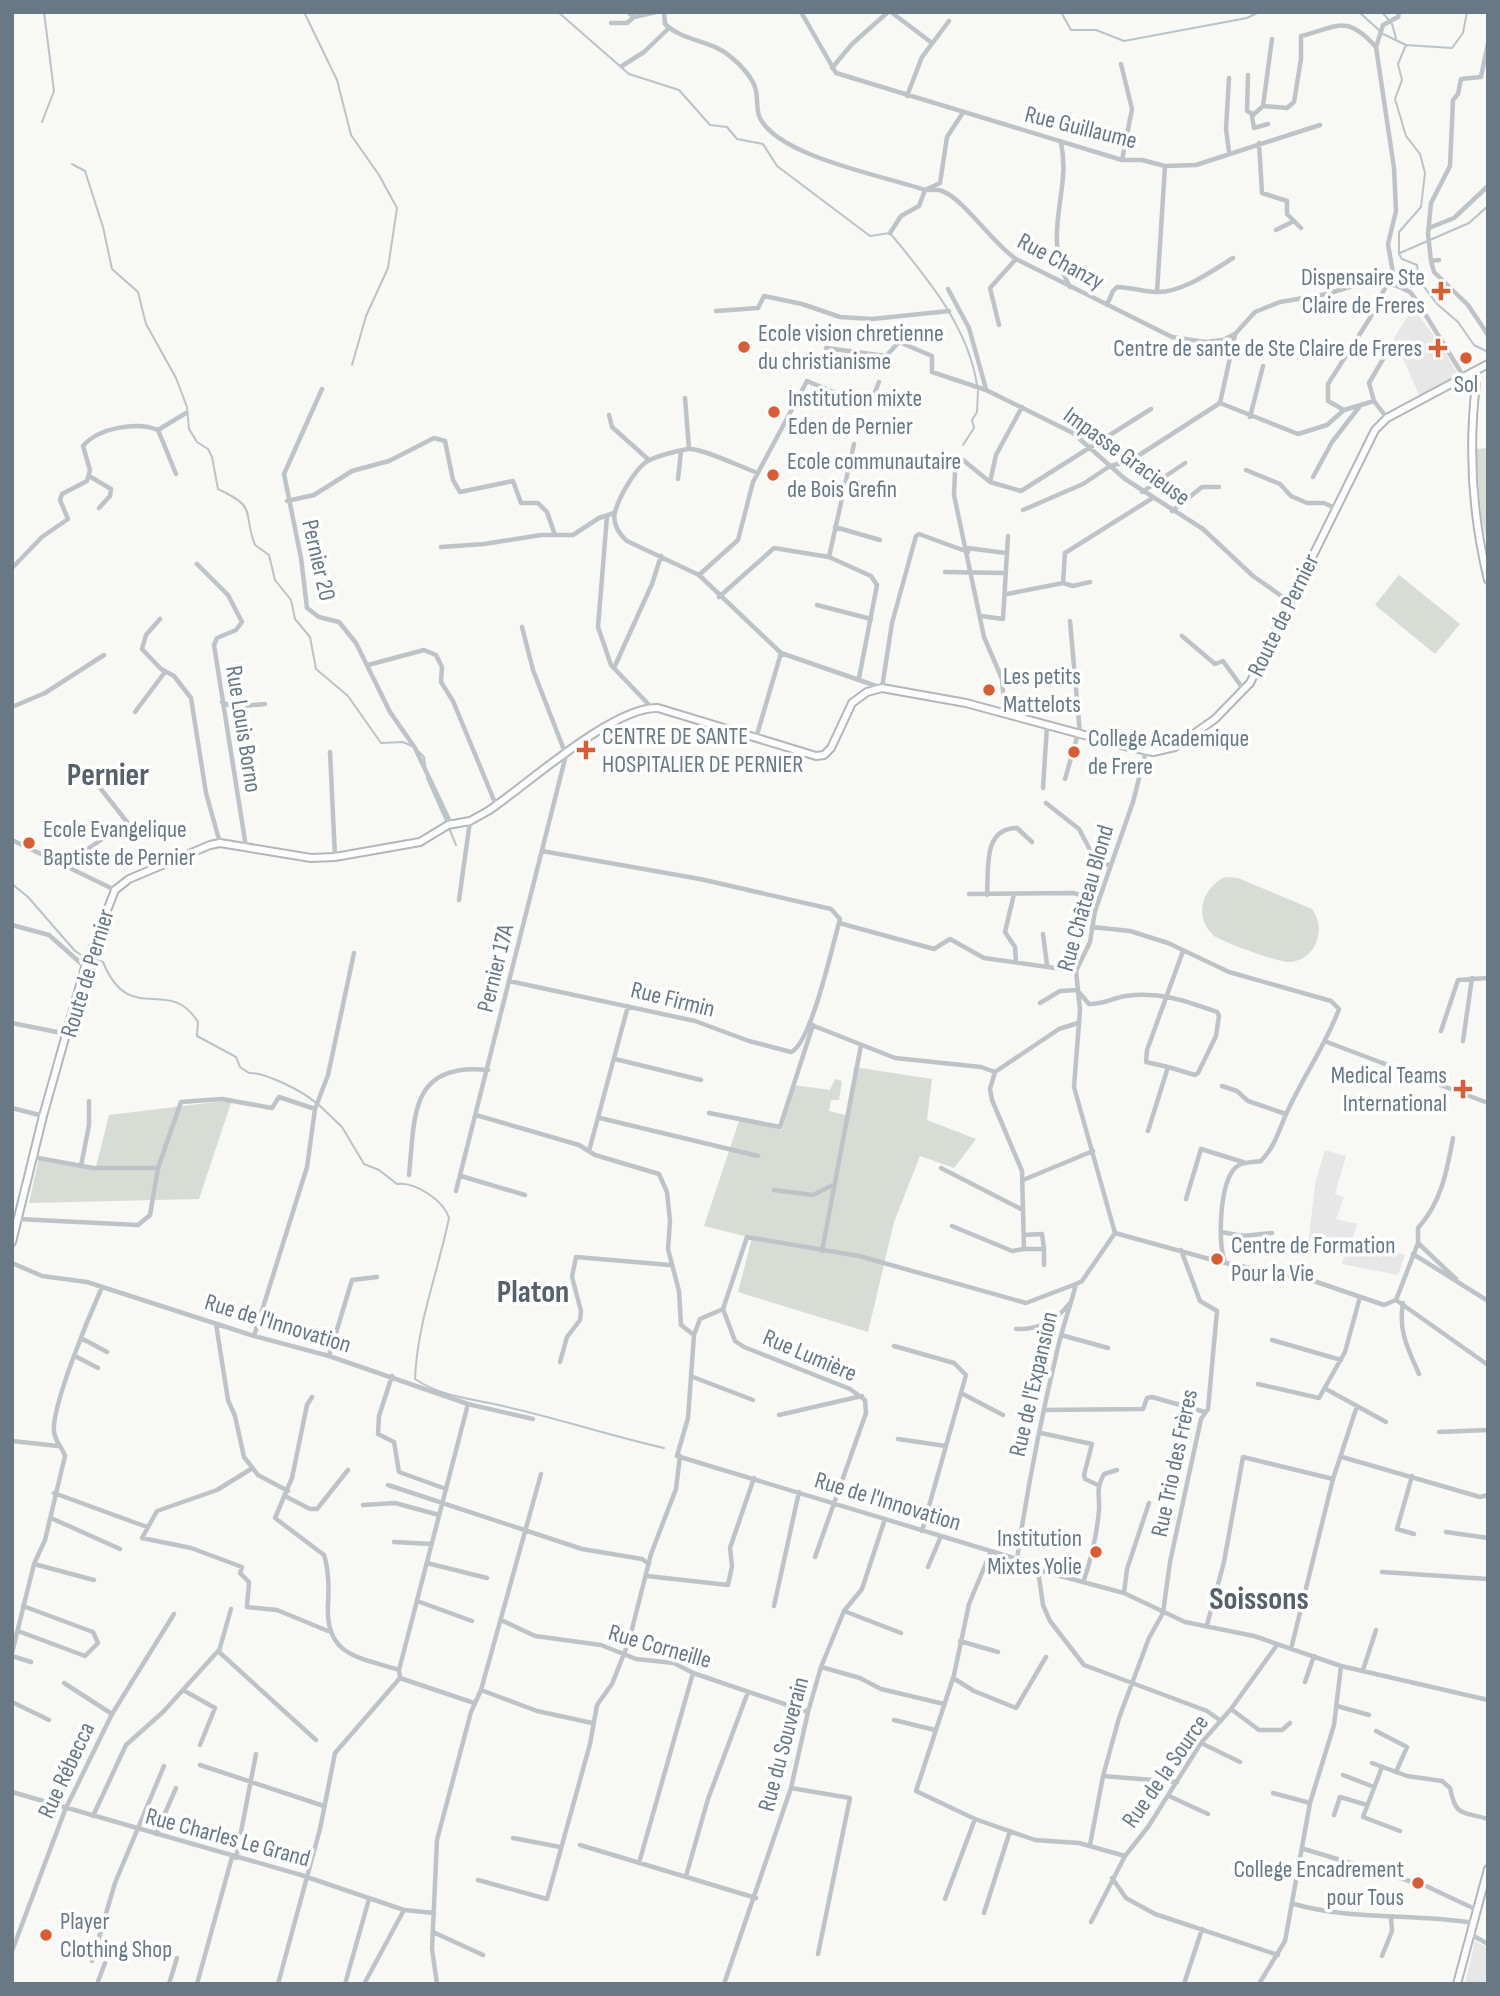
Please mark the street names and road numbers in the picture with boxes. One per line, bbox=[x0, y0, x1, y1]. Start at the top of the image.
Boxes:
street label: Rue Guillaume bbox=[1022, 100, 1140, 155]
street label: Rue Chanzy bbox=[1012, 227, 1109, 296]
street label: Impasse Gracieuse bbox=[1058, 401, 1196, 512]
street label: Pernier 20 bbox=[295, 517, 342, 603]
street label: Route de Pernier bbox=[1241, 549, 1326, 681]
street label: Rue Louis Borno bbox=[219, 664, 268, 794]
street label: Rue Château Blond bbox=[1051, 822, 1120, 975]
street label: Route de Pernier bbox=[54, 905, 121, 1041]
street label: Pernier 17A bbox=[471, 920, 521, 1015]
street label: Rue Firmin bbox=[628, 975, 718, 1024]
street label: Rue de l'Innovation bbox=[201, 1287, 355, 1360]
street label: Rue de l'Expansion bbox=[1003, 1309, 1064, 1459]
street label: Rue Lumière bbox=[758, 1323, 861, 1388]
street label: Rue Trio des Frères bbox=[1145, 1387, 1204, 1539]
street label: Rue de l'Innovation bbox=[811, 1465, 965, 1538]
street label: Rue Corneille bbox=[605, 1618, 715, 1675]
street label: Rue du Souverain bbox=[752, 1674, 815, 1815]
street label: Rue de la Source bbox=[1116, 1709, 1215, 1833]
street label: Rue Rébecca bbox=[32, 1718, 101, 1823]
street label: Rue Charles Le Grand bbox=[142, 1802, 313, 1873]

